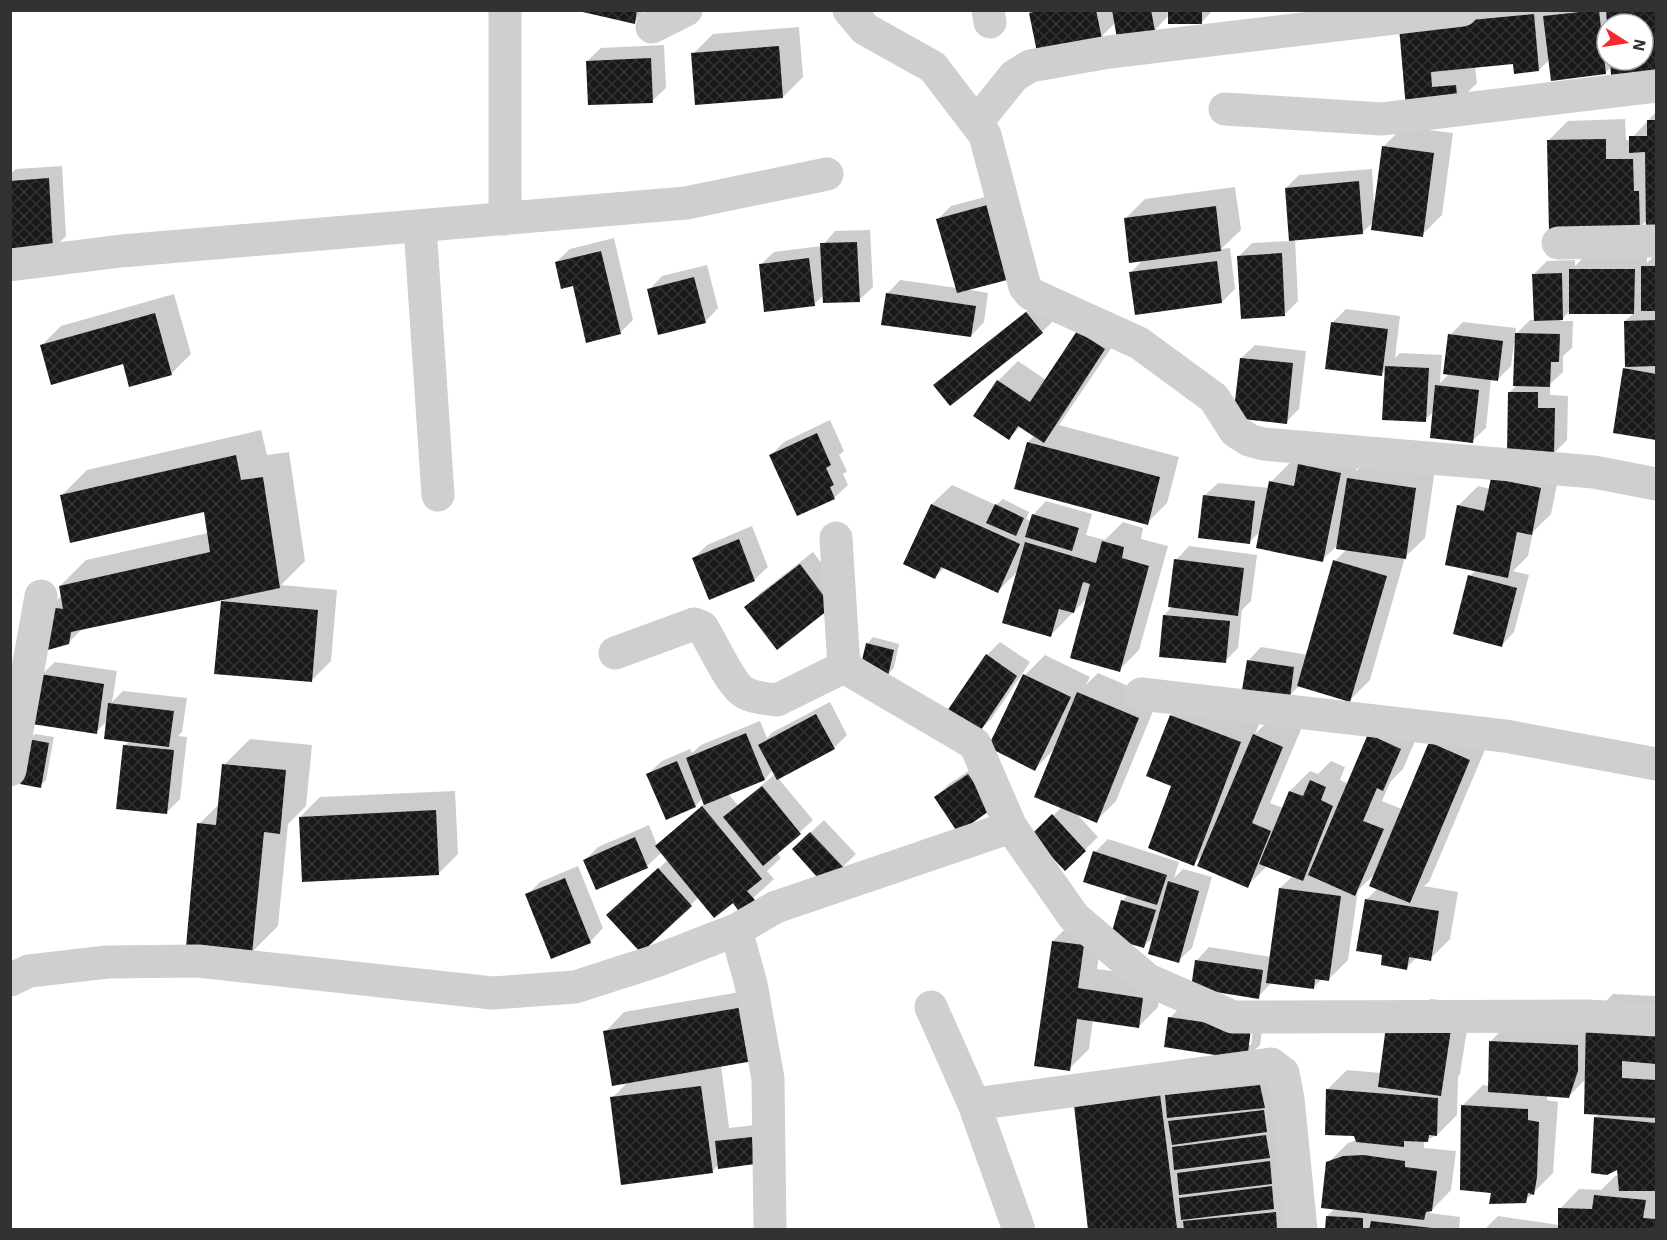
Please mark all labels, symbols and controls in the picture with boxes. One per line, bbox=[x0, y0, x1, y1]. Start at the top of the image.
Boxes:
north arrow bbox=[1595, 12, 1655, 72]
text: N bbox=[1629, 37, 1651, 53]

